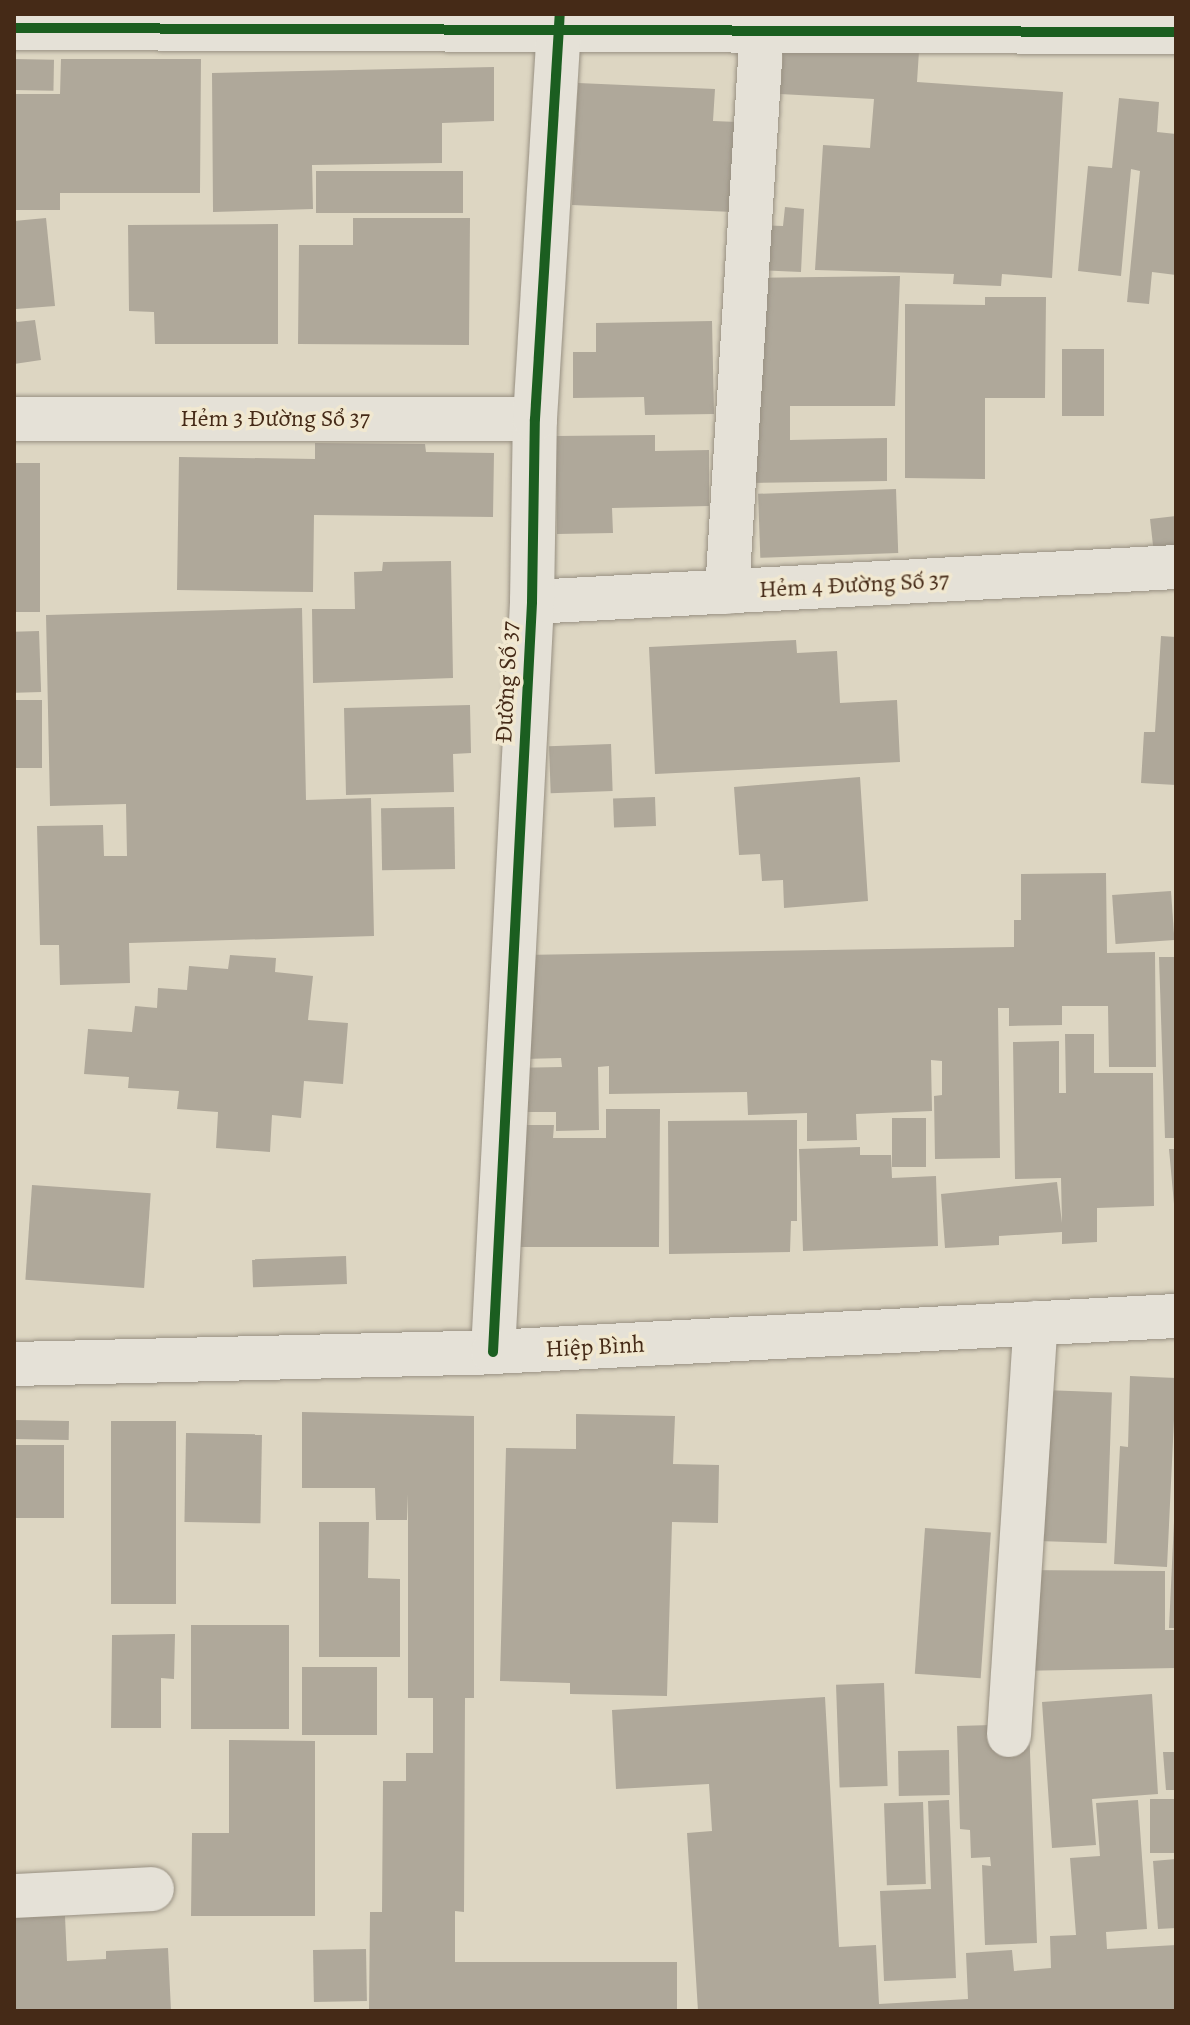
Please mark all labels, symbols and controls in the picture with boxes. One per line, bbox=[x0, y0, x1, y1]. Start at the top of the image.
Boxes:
street label: Hẻm 3 Đường Sổ 37 bbox=[180, 405, 370, 433]
street label: Hẻm 4 Đường Số 37 bbox=[758, 566, 950, 604]
street label: Đường Số 37 bbox=[489, 620, 525, 744]
street label: Hiệp Bình bbox=[545, 1330, 645, 1364]

